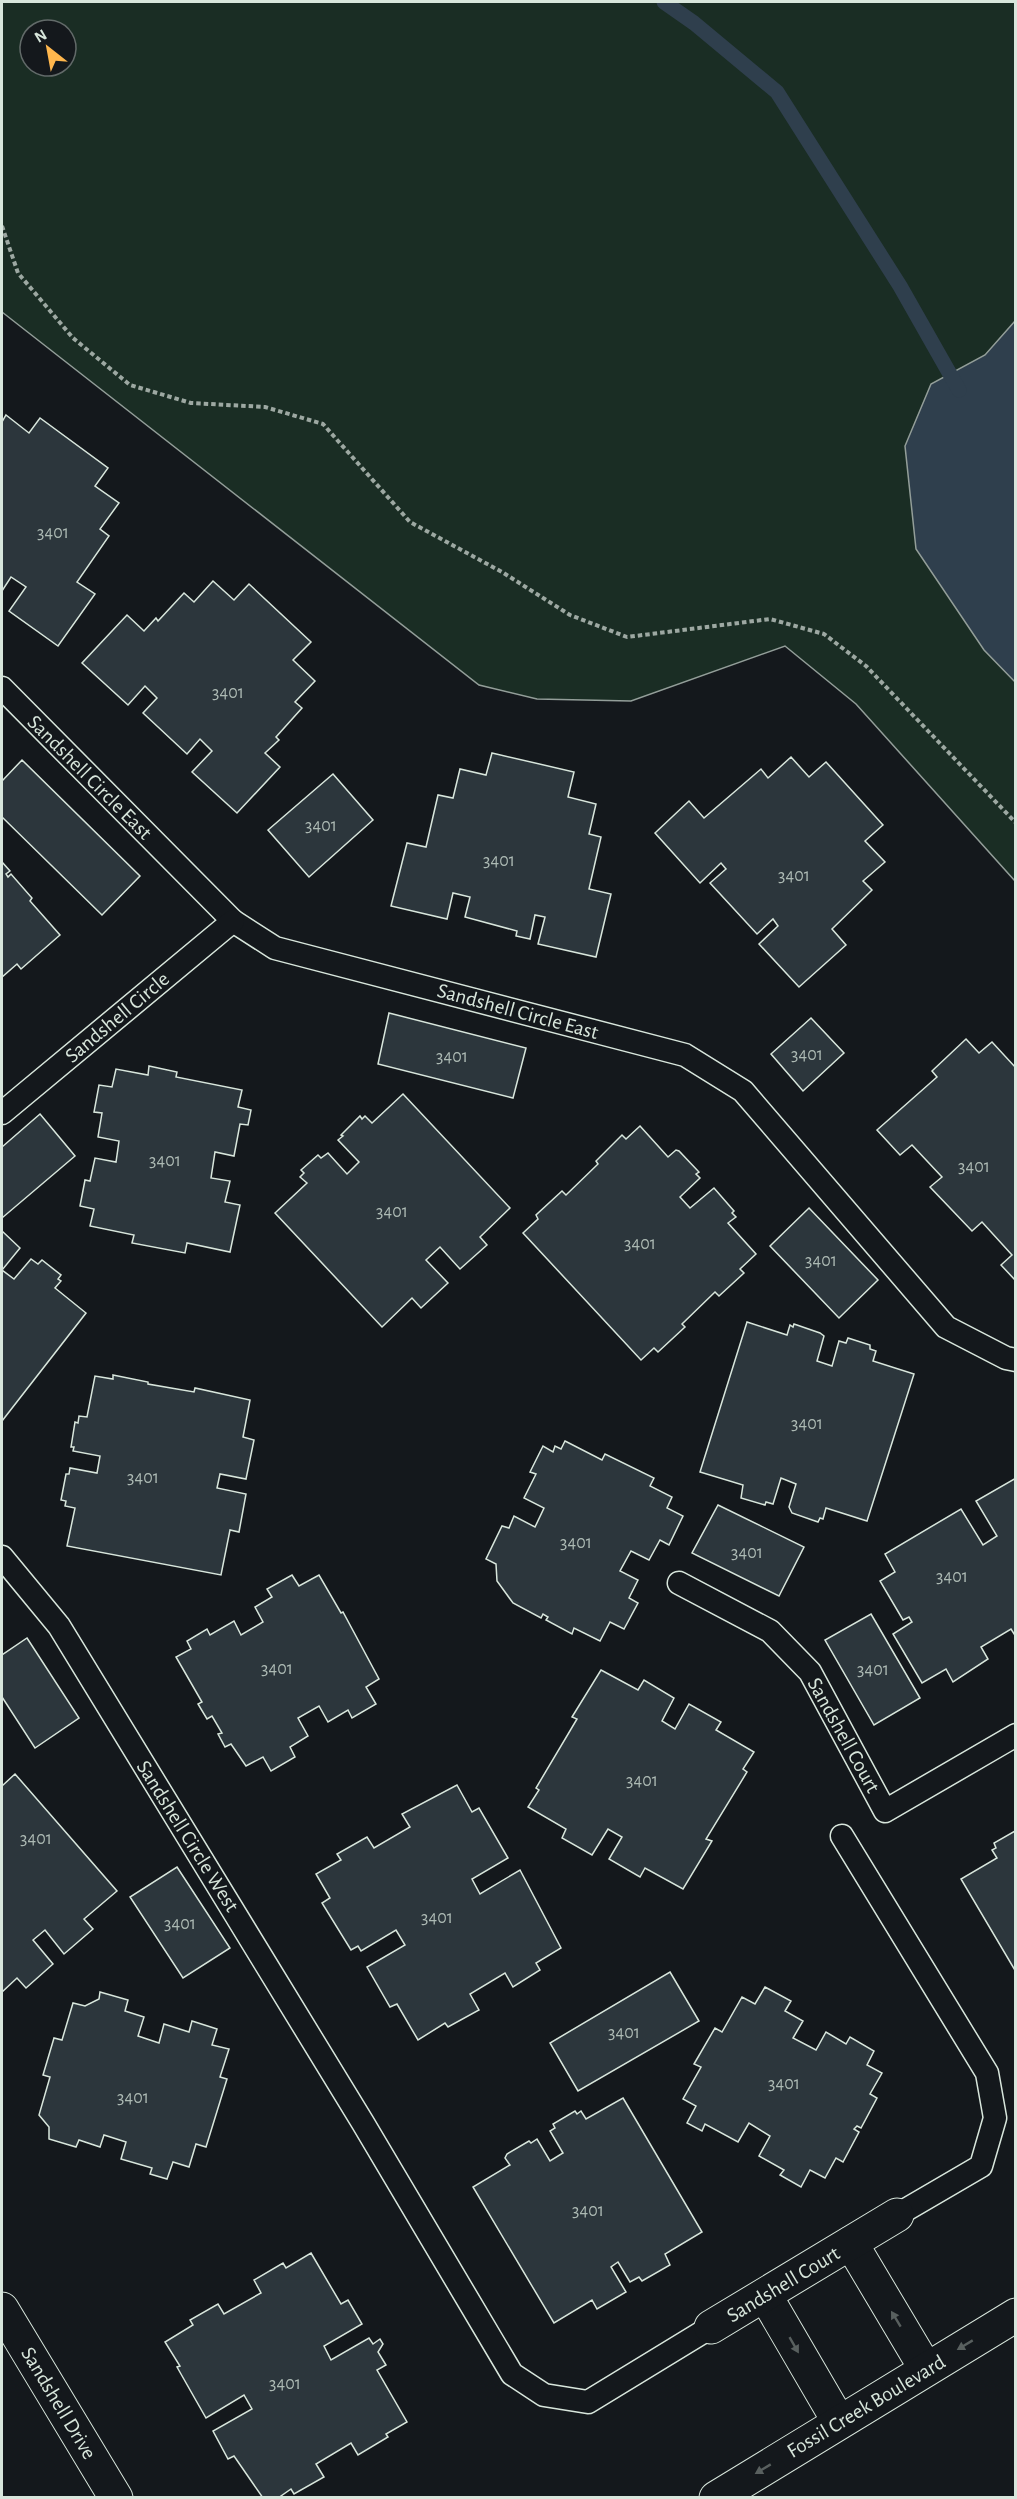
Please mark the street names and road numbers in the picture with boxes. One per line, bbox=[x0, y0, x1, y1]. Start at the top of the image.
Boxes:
street label: Sandshell Circle East bbox=[24, 711, 156, 844]
street label: Sandshell Circle bbox=[61, 968, 173, 1067]
street label: Sandshell Circle East bbox=[435, 980, 601, 1043]
street label: Sandshell Court bbox=[803, 1674, 884, 1796]
street label: Sandshell Circle West bbox=[133, 1757, 243, 1916]
street label: Sandshell Court bbox=[723, 2242, 844, 2326]
street label: Sandshell Drive bbox=[17, 2344, 100, 2463]
street label: Fossil Creek Boulevard bbox=[784, 2351, 949, 2462]

